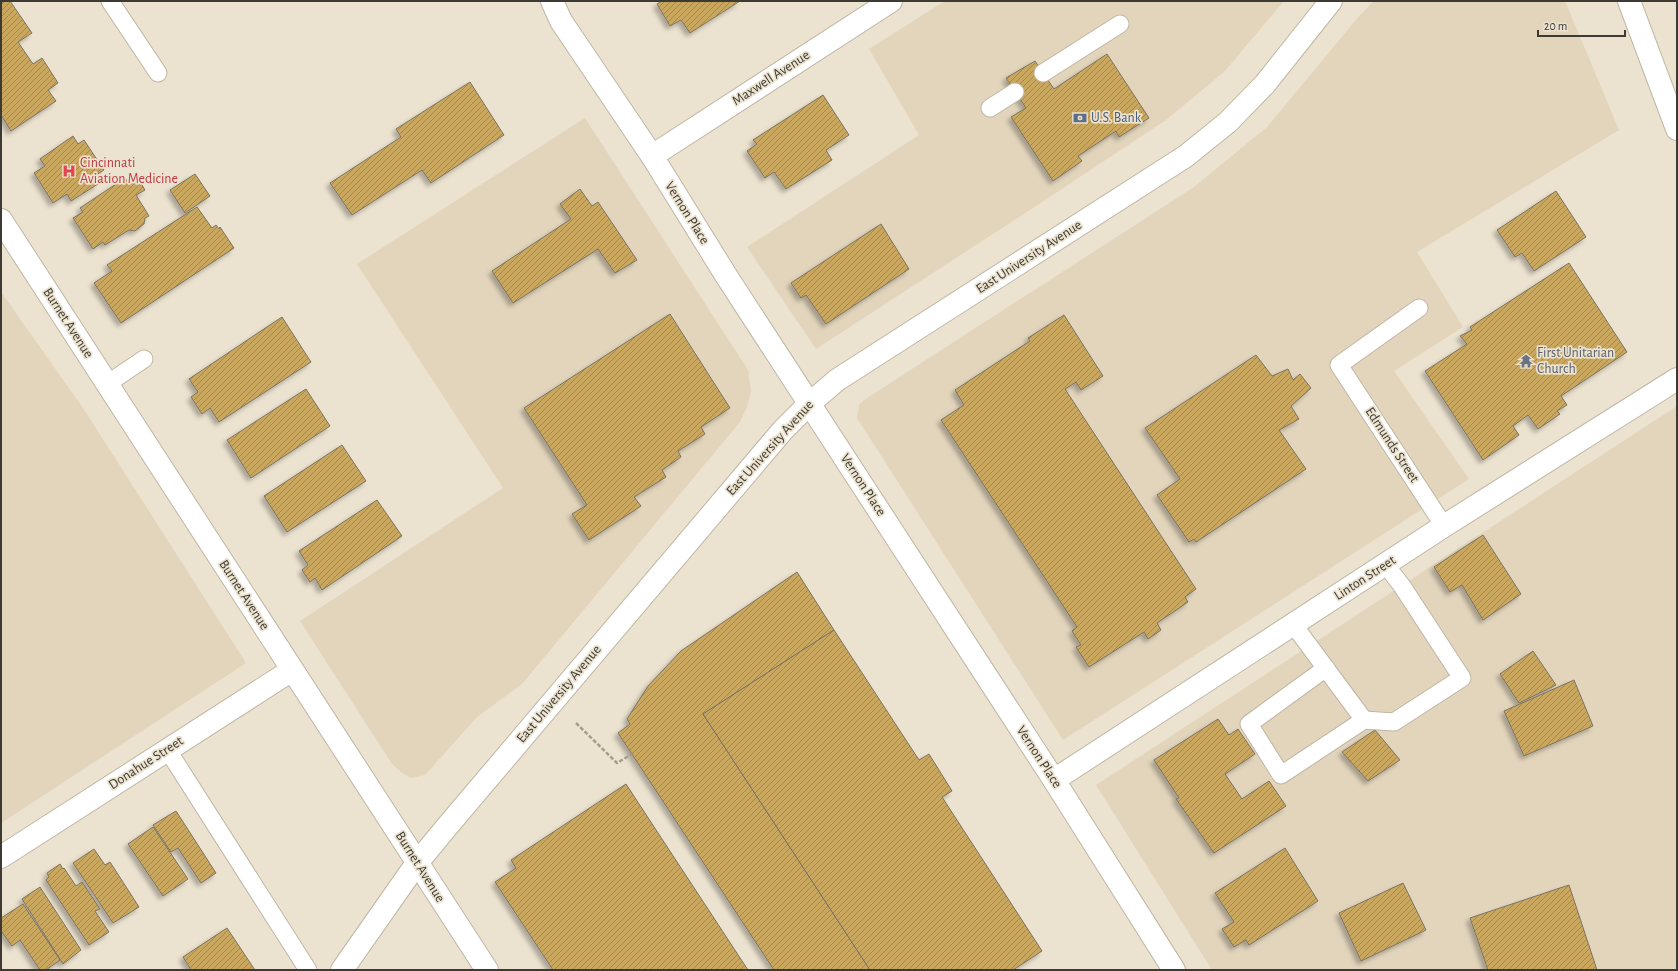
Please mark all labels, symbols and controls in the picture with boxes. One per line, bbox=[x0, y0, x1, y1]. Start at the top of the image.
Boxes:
scale bar bbox=[1538, 12, 1625, 38]
text: 20 m bbox=[1544, 20, 1567, 32]
street label: Maxwell Avenue bbox=[730, 48, 812, 108]
bank icon: U.S. Bank bbox=[1072, 110, 1088, 126]
place label: U.S. Bank bbox=[1091, 111, 1142, 125]
place label: Cincinnati Aviation Medicine bbox=[80, 156, 178, 186]
hospital icon: Cincinnati Aviation Medicine bbox=[61, 163, 77, 179]
street label: Vernon Place bbox=[662, 179, 712, 247]
street label: East University Avenue bbox=[974, 218, 1084, 296]
street label: Burnet Avenue bbox=[40, 286, 96, 360]
place label: First Unitarian Church bbox=[1537, 346, 1614, 376]
temple icon: First Unitarian Church bbox=[1518, 353, 1534, 369]
street label: East University Avenue bbox=[724, 398, 816, 498]
street label: Edmunds Street bbox=[1363, 405, 1422, 486]
street label: Vernon Place bbox=[838, 451, 888, 519]
street label: Linton Street bbox=[1332, 553, 1399, 603]
street label: Burnet Avenue bbox=[216, 558, 272, 632]
street label: East University Avenue bbox=[514, 642, 604, 746]
street label: Vernon Place bbox=[1014, 723, 1064, 791]
street label: Donahue Street bbox=[106, 734, 186, 792]
street label: Burnet Avenue bbox=[393, 829, 447, 905]

